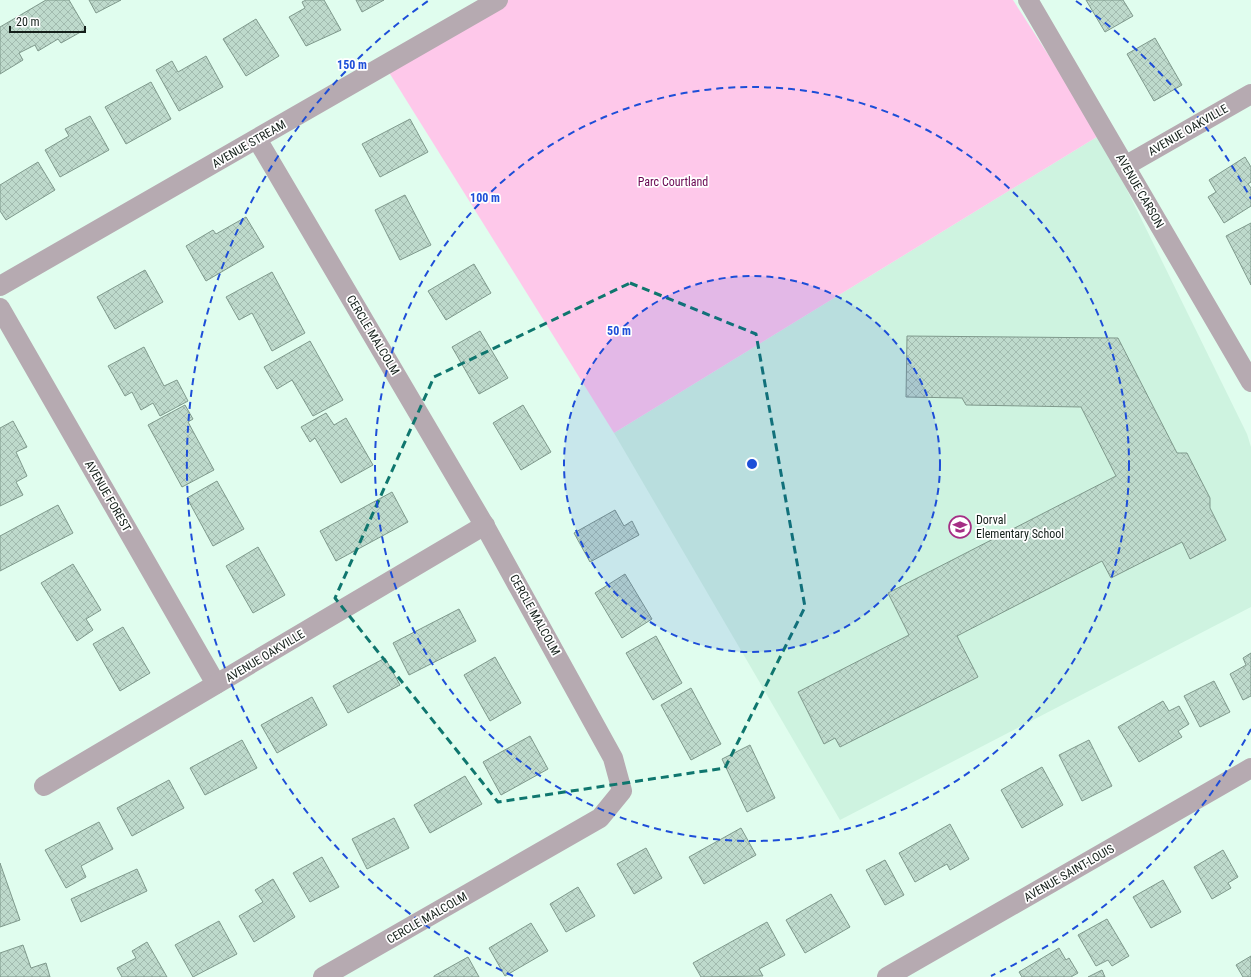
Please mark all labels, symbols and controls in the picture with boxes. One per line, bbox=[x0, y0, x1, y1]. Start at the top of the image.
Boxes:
scale bar bbox=[10, 8, 85, 34]
text: 20 m bbox=[16, 15, 40, 29]
text: 150 m bbox=[337, 58, 367, 72]
street label: AVENUE OAKVILLE bbox=[1146, 102, 1230, 158]
street label: AVENUE STREAM bbox=[210, 117, 288, 171]
street label: AVENUE CARSON bbox=[1113, 152, 1167, 230]
park label: Parc Courtland bbox=[638, 175, 708, 189]
text: 100 m bbox=[470, 191, 500, 205]
street label: CERCLE MALCOLM bbox=[344, 293, 402, 377]
text: 50 m bbox=[607, 324, 631, 338]
centre of rings bbox=[745, 457, 759, 471]
street label: AVENUE FOREST bbox=[82, 458, 134, 534]
place label: Dorval Elementary School bbox=[976, 513, 1064, 541]
school or university icon: Dorval Elementary School bbox=[947, 514, 973, 540]
street label: CERCLE MALCOLM bbox=[507, 572, 563, 658]
street label: AVENUE OAKVILLE bbox=[223, 627, 307, 685]
street label: AVENUE SAINT-LOUIS bbox=[1021, 841, 1117, 905]
street label: CERCLE MALCOLM bbox=[384, 889, 470, 947]

